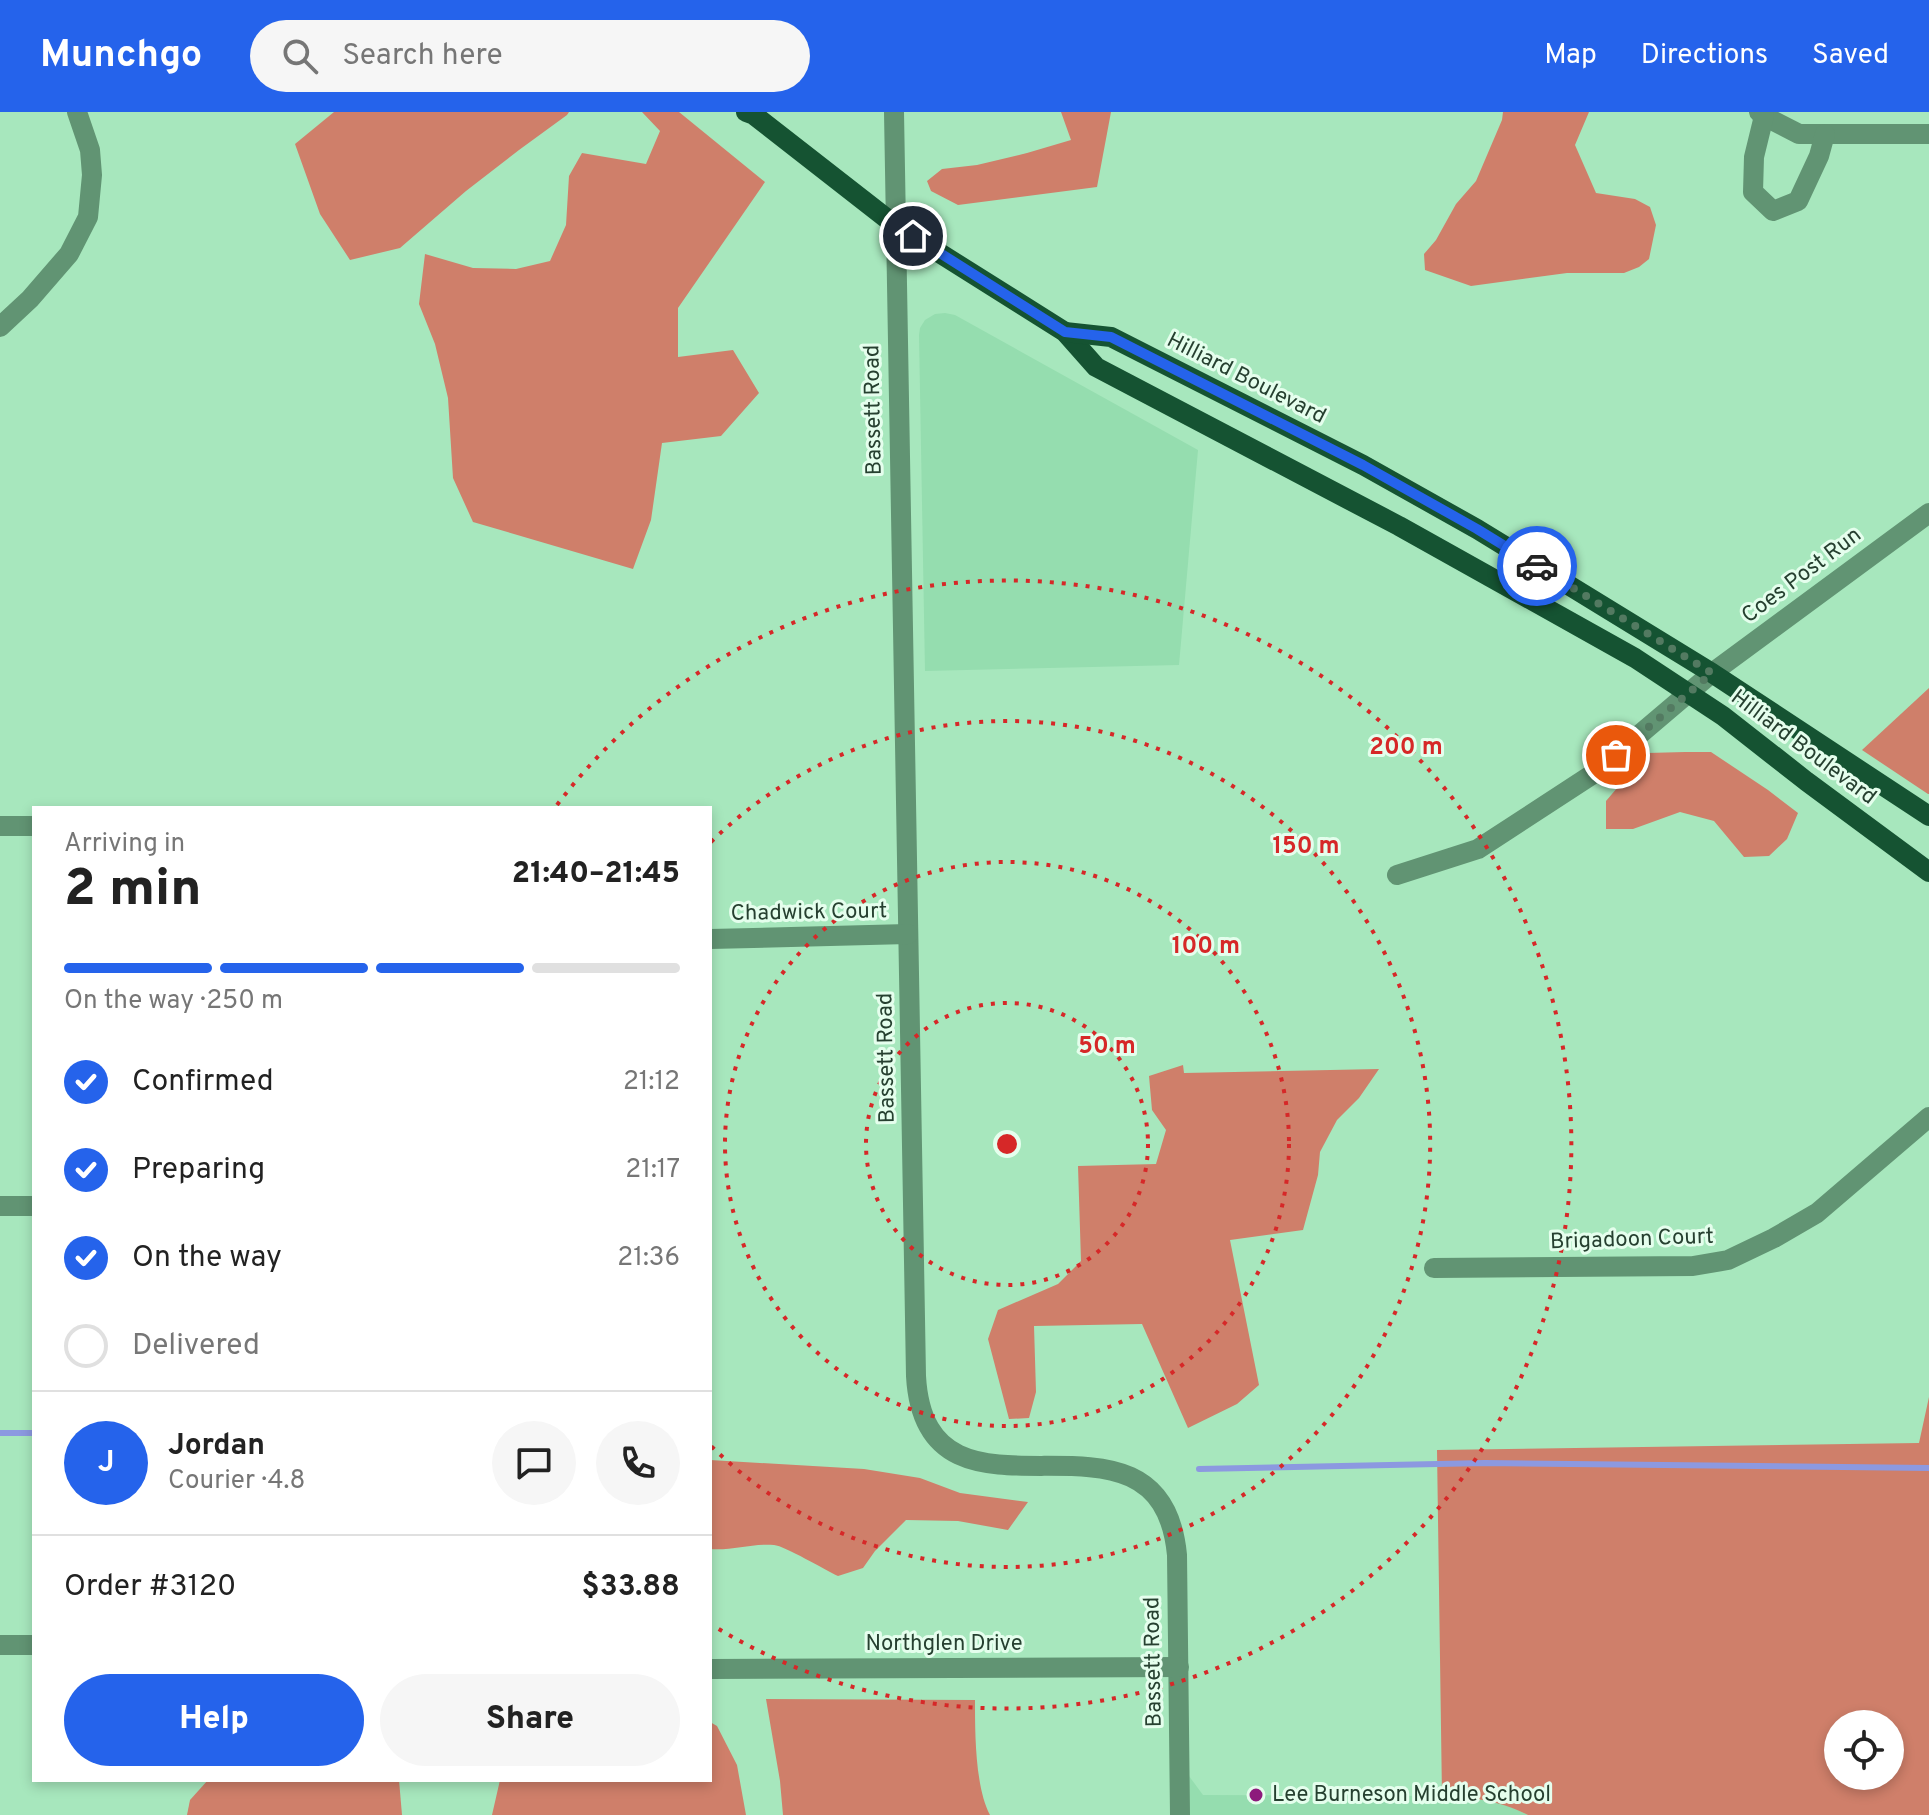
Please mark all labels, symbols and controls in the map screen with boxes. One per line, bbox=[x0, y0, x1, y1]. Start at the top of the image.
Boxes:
search box bbox=[250, 20, 810, 92]
text: Munchgo bbox=[40, 32, 202, 81]
icon: search bbox=[278, 34, 322, 78]
text: Search here bbox=[342, 38, 503, 75]
text: Map bbox=[1544, 38, 1597, 74]
text: Directions bbox=[1641, 38, 1768, 74]
text: Saved bbox=[1812, 38, 1889, 74]
pin bbox=[879, 202, 947, 270]
icon: home bbox=[891, 214, 935, 258]
street label: Hilliard Boulevard bbox=[1162, 327, 1330, 431]
street label: Bassett Road bbox=[859, 344, 889, 476]
street label: Coes Post Run bbox=[1737, 522, 1867, 630]
courier bbox=[1497, 526, 1577, 606]
icon: car bbox=[1515, 544, 1559, 588]
street label: Hilliard Boulevard bbox=[1725, 685, 1881, 811]
pin bbox=[1582, 721, 1650, 789]
text: 200 m bbox=[1369, 733, 1443, 763]
icon: bag bbox=[1594, 733, 1638, 777]
text: Arriving in bbox=[64, 828, 185, 861]
text: 150 m bbox=[1272, 832, 1340, 862]
text: 21:40–21:45 bbox=[512, 856, 680, 893]
text: 2 min bbox=[64, 858, 202, 924]
street label: Chadwick Court bbox=[731, 898, 887, 928]
text: 100 m bbox=[1172, 932, 1240, 962]
text: On the way · 250 m bbox=[64, 985, 283, 1018]
street label: Bassett Road bbox=[872, 992, 902, 1124]
text: 50 m bbox=[1078, 1032, 1136, 1062]
icon: check bbox=[64, 1060, 108, 1104]
text: Confirmed bbox=[132, 1064, 274, 1101]
text: 21:12 bbox=[623, 1066, 680, 1099]
centre of rings bbox=[993, 1130, 1021, 1158]
icon: check bbox=[64, 1148, 108, 1192]
text: Preparing bbox=[132, 1152, 265, 1189]
text: 21:17 bbox=[625, 1154, 680, 1187]
street label: Brigadoon Court bbox=[1550, 1224, 1714, 1256]
icon: check bbox=[64, 1236, 108, 1280]
text: On the way bbox=[132, 1240, 282, 1277]
text: 21:36 bbox=[617, 1242, 680, 1275]
text: Delivered bbox=[132, 1328, 260, 1365]
button: chat bbox=[492, 1421, 576, 1505]
button: phone bbox=[596, 1421, 680, 1505]
text: Jordan bbox=[168, 1428, 265, 1465]
text: J bbox=[98, 1445, 114, 1482]
text: Courier · 4.8 bbox=[168, 1465, 305, 1498]
text: Order #3120 bbox=[64, 1569, 236, 1606]
text: $33.88 bbox=[582, 1569, 680, 1606]
street label: Bassett Road bbox=[1139, 1596, 1169, 1728]
street label: Northglen Drive bbox=[865, 1631, 1023, 1658]
button: Help bbox=[64, 1674, 364, 1766]
button: Share bbox=[380, 1674, 680, 1766]
map controls bbox=[1824, 1710, 1904, 1790]
button: locate bbox=[1824, 1710, 1904, 1790]
place label: Lee Burneson Middle School bbox=[1272, 1782, 1551, 1809]
marker: Lee Burneson Middle School bbox=[1247, 1786, 1265, 1804]

